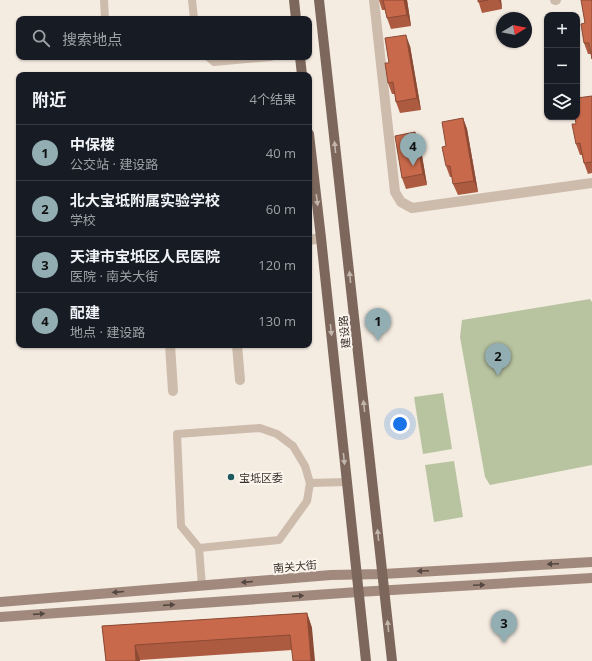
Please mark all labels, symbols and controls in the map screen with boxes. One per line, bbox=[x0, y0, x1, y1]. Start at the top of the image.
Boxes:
north arrow bbox=[496, 12, 532, 48]
map controls bbox=[544, 12, 580, 120]
button: + bbox=[544, 12, 580, 48]
search box bbox=[16, 16, 312, 60]
icon: search bbox=[30, 27, 52, 49]
text: 搜索地点 bbox=[62, 29, 122, 49]
button: − bbox=[544, 48, 580, 84]
button: layers bbox=[544, 84, 580, 120]
text: 附近 bbox=[32, 88, 66, 111]
text: 4个结果 bbox=[250, 90, 296, 108]
pin: 4 bbox=[400, 133, 426, 166]
text: 中保楼 bbox=[70, 134, 115, 154]
one-way arrow bbox=[332, 141, 338, 153]
text: 1 bbox=[41, 144, 49, 162]
text: 40 m bbox=[266, 144, 296, 162]
text: 公交站 · 建设路 bbox=[70, 155, 158, 173]
text: 北大宝坻附属实验学校 bbox=[70, 190, 220, 210]
one-way arrow bbox=[314, 194, 320, 206]
text: 2 bbox=[41, 200, 49, 218]
text: 60 m bbox=[266, 200, 296, 218]
text: 学校 bbox=[70, 211, 96, 229]
text: 天津市宝坻区人民医院 bbox=[70, 246, 220, 266]
text: 3 bbox=[41, 256, 49, 274]
text: 120 m bbox=[258, 256, 296, 274]
text: 医院 · 南关大街 bbox=[70, 267, 158, 285]
one-way arrow bbox=[346, 271, 353, 283]
text: 配建 bbox=[70, 302, 100, 322]
pin: 1 bbox=[365, 308, 391, 341]
text: 4 bbox=[41, 312, 49, 330]
text: 130 m bbox=[258, 312, 296, 330]
street label: 建设路 bbox=[335, 315, 353, 349]
text: 地点 · 建设路 bbox=[70, 323, 145, 341]
one-way arrow bbox=[327, 324, 334, 336]
pin: 2 bbox=[485, 343, 511, 376]
one-way arrow bbox=[361, 400, 367, 412]
your location bbox=[390, 414, 410, 434]
one-way arrow bbox=[341, 453, 347, 465]
place label: 宝坻区委 bbox=[239, 470, 283, 485]
marker: 宝坻区委 bbox=[226, 472, 236, 482]
one-way arrow bbox=[375, 529, 382, 541]
street label: 南关大街 bbox=[272, 557, 318, 575]
one-way arrow bbox=[547, 561, 559, 568]
one-way arrow bbox=[417, 568, 429, 575]
one-way arrow bbox=[241, 579, 253, 586]
one-way arrow bbox=[473, 581, 485, 588]
one-way arrow bbox=[112, 589, 124, 596]
one-way arrow bbox=[292, 593, 304, 600]
one-way arrow bbox=[163, 602, 175, 609]
pin: 3 bbox=[491, 610, 517, 643]
one-way arrow bbox=[33, 611, 45, 618]
one-way arrow bbox=[385, 620, 391, 632]

